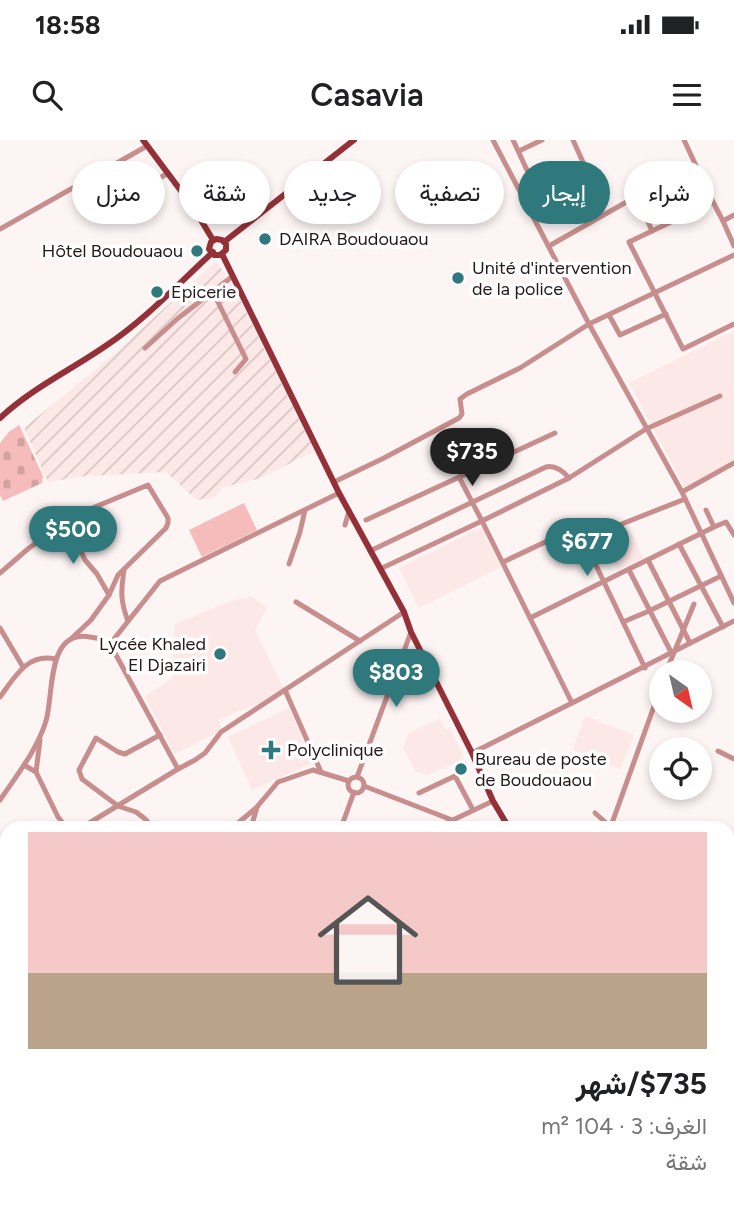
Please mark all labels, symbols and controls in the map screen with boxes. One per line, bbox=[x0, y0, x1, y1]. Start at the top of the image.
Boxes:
text: 18:58 bbox=[35, 9, 101, 41]
icon: search bbox=[28, 76, 66, 114]
text: Casavia bbox=[310, 76, 424, 114]
icon: menu bbox=[668, 76, 706, 114]
chip: منزل bbox=[72, 161, 165, 224]
chip: شقة bbox=[179, 161, 270, 224]
chip: جديد bbox=[284, 161, 381, 224]
chip: تصفية bbox=[395, 161, 504, 224]
chip: إيجار bbox=[518, 161, 610, 224]
chip: شراء bbox=[624, 161, 714, 224]
place label: DAIRA Boudouaou bbox=[279, 228, 429, 250]
marker: DAIRA Boudouaou bbox=[257, 231, 273, 247]
place label: Hôtel Boudouaou bbox=[42, 240, 183, 262]
marker: Hôtel Boudouaou bbox=[189, 243, 205, 259]
place label: Unité d'intervention de la police bbox=[472, 257, 632, 300]
marker: Unité d'intervention de la police bbox=[450, 270, 466, 286]
place label: Epicerie bbox=[171, 281, 236, 303]
marker: Epicerie bbox=[149, 284, 165, 300]
pin: $735 bbox=[431, 428, 513, 488]
text: $735 bbox=[446, 437, 498, 465]
pin: $500 bbox=[32, 506, 114, 566]
text: $500 bbox=[45, 515, 101, 543]
pin: $677 bbox=[546, 518, 628, 578]
text: $677 bbox=[561, 527, 613, 555]
place label: Lycée Khaled El Djazairi bbox=[99, 633, 206, 676]
marker: Lycée Khaled El Djazairi bbox=[212, 646, 228, 662]
pin: $803 bbox=[355, 650, 437, 709]
text: $803 bbox=[369, 658, 423, 686]
north arrow bbox=[649, 660, 712, 723]
map controls bbox=[649, 660, 712, 800]
button: locate bbox=[649, 737, 712, 800]
place label: Polyclinique bbox=[287, 739, 383, 761]
marker: Polyclinique bbox=[261, 740, 281, 760]
place label: Bureau de poste de Boudouaou bbox=[475, 748, 607, 791]
marker: Bureau de poste de Boudouaou bbox=[453, 761, 469, 777]
icon: home bbox=[305, 877, 431, 1003]
text: $735/شهر bbox=[576, 1065, 707, 1102]
text: الغرف: 3 · 104 m² bbox=[541, 1112, 707, 1140]
text: شقة bbox=[665, 1148, 707, 1176]

